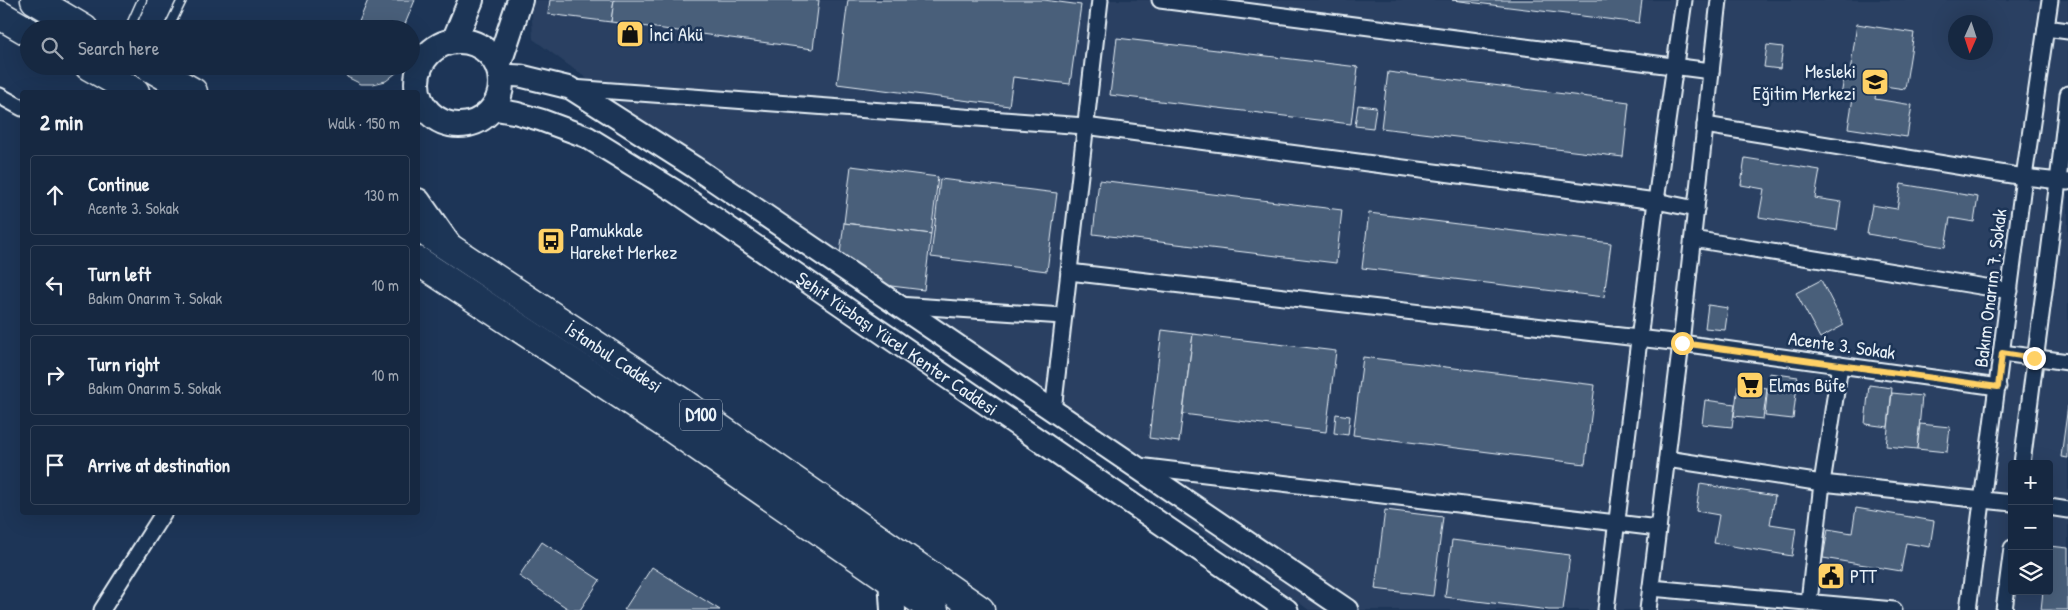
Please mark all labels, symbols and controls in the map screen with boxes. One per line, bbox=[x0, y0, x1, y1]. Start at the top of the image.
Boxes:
north arrow bbox=[1948, 15, 1993, 60]
shop icon: İnci Akü bbox=[615, 19, 645, 49]
search box bbox=[20, 20, 420, 75]
place label: İnci Akü bbox=[649, 21, 703, 47]
icon: search bbox=[38, 34, 66, 62]
text: Search here bbox=[78, 35, 159, 61]
place label: Mesleki Eğitim Merkezi bbox=[1753, 58, 1856, 106]
school or university icon: Mesleki Eğitim Merkezi bbox=[1860, 67, 1890, 97]
text: 2 min bbox=[40, 108, 83, 137]
text: Walk · 150 m bbox=[328, 112, 400, 134]
text: Continue bbox=[88, 171, 149, 197]
icon: ahead bbox=[41, 181, 69, 209]
text: 130 m bbox=[364, 184, 399, 206]
text: Acente 3. Sokak bbox=[88, 197, 179, 219]
street label: Bakım Onarım 7. Sokak bbox=[1967, 207, 2013, 369]
place label: Pamukkale Hareket Merkez bbox=[570, 217, 677, 265]
bus stop icon: Pamukkale Hareket Merkez bbox=[536, 226, 566, 256]
text: Turn left bbox=[88, 261, 151, 287]
street label: Şehit Yüzbaşı Yücel Kenter Caddesi bbox=[791, 265, 1003, 421]
icon: left bbox=[41, 271, 69, 299]
text: 10 m bbox=[371, 274, 399, 296]
text: Bakım Onarım 7. Sokak bbox=[88, 287, 222, 309]
street label: İstanbul Caddesi bbox=[560, 315, 667, 399]
street label: Acente 3. Sokak bbox=[1787, 325, 1897, 365]
route start bbox=[1671, 332, 1694, 355]
route end bbox=[2023, 347, 2046, 370]
text: Turn right bbox=[88, 351, 159, 377]
icon: right bbox=[41, 361, 69, 389]
text: 10 m bbox=[371, 364, 399, 386]
supermarket icon: Elmas Büfe bbox=[1735, 370, 1765, 400]
place label: Elmas Büfe bbox=[1769, 372, 1847, 398]
text: Bakım Onarım 5. Sokak bbox=[88, 377, 221, 399]
road number: D100 bbox=[680, 400, 722, 430]
icon: arrive bbox=[41, 451, 69, 479]
text: Arrive at destination bbox=[88, 452, 230, 478]
map controls bbox=[2008, 460, 2053, 595]
button: + bbox=[2008, 460, 2053, 505]
button: − bbox=[2008, 505, 2053, 550]
button: layers bbox=[2008, 550, 2053, 595]
public building icon: PTT bbox=[1816, 561, 1846, 591]
place label: PTT bbox=[1850, 563, 1878, 589]

